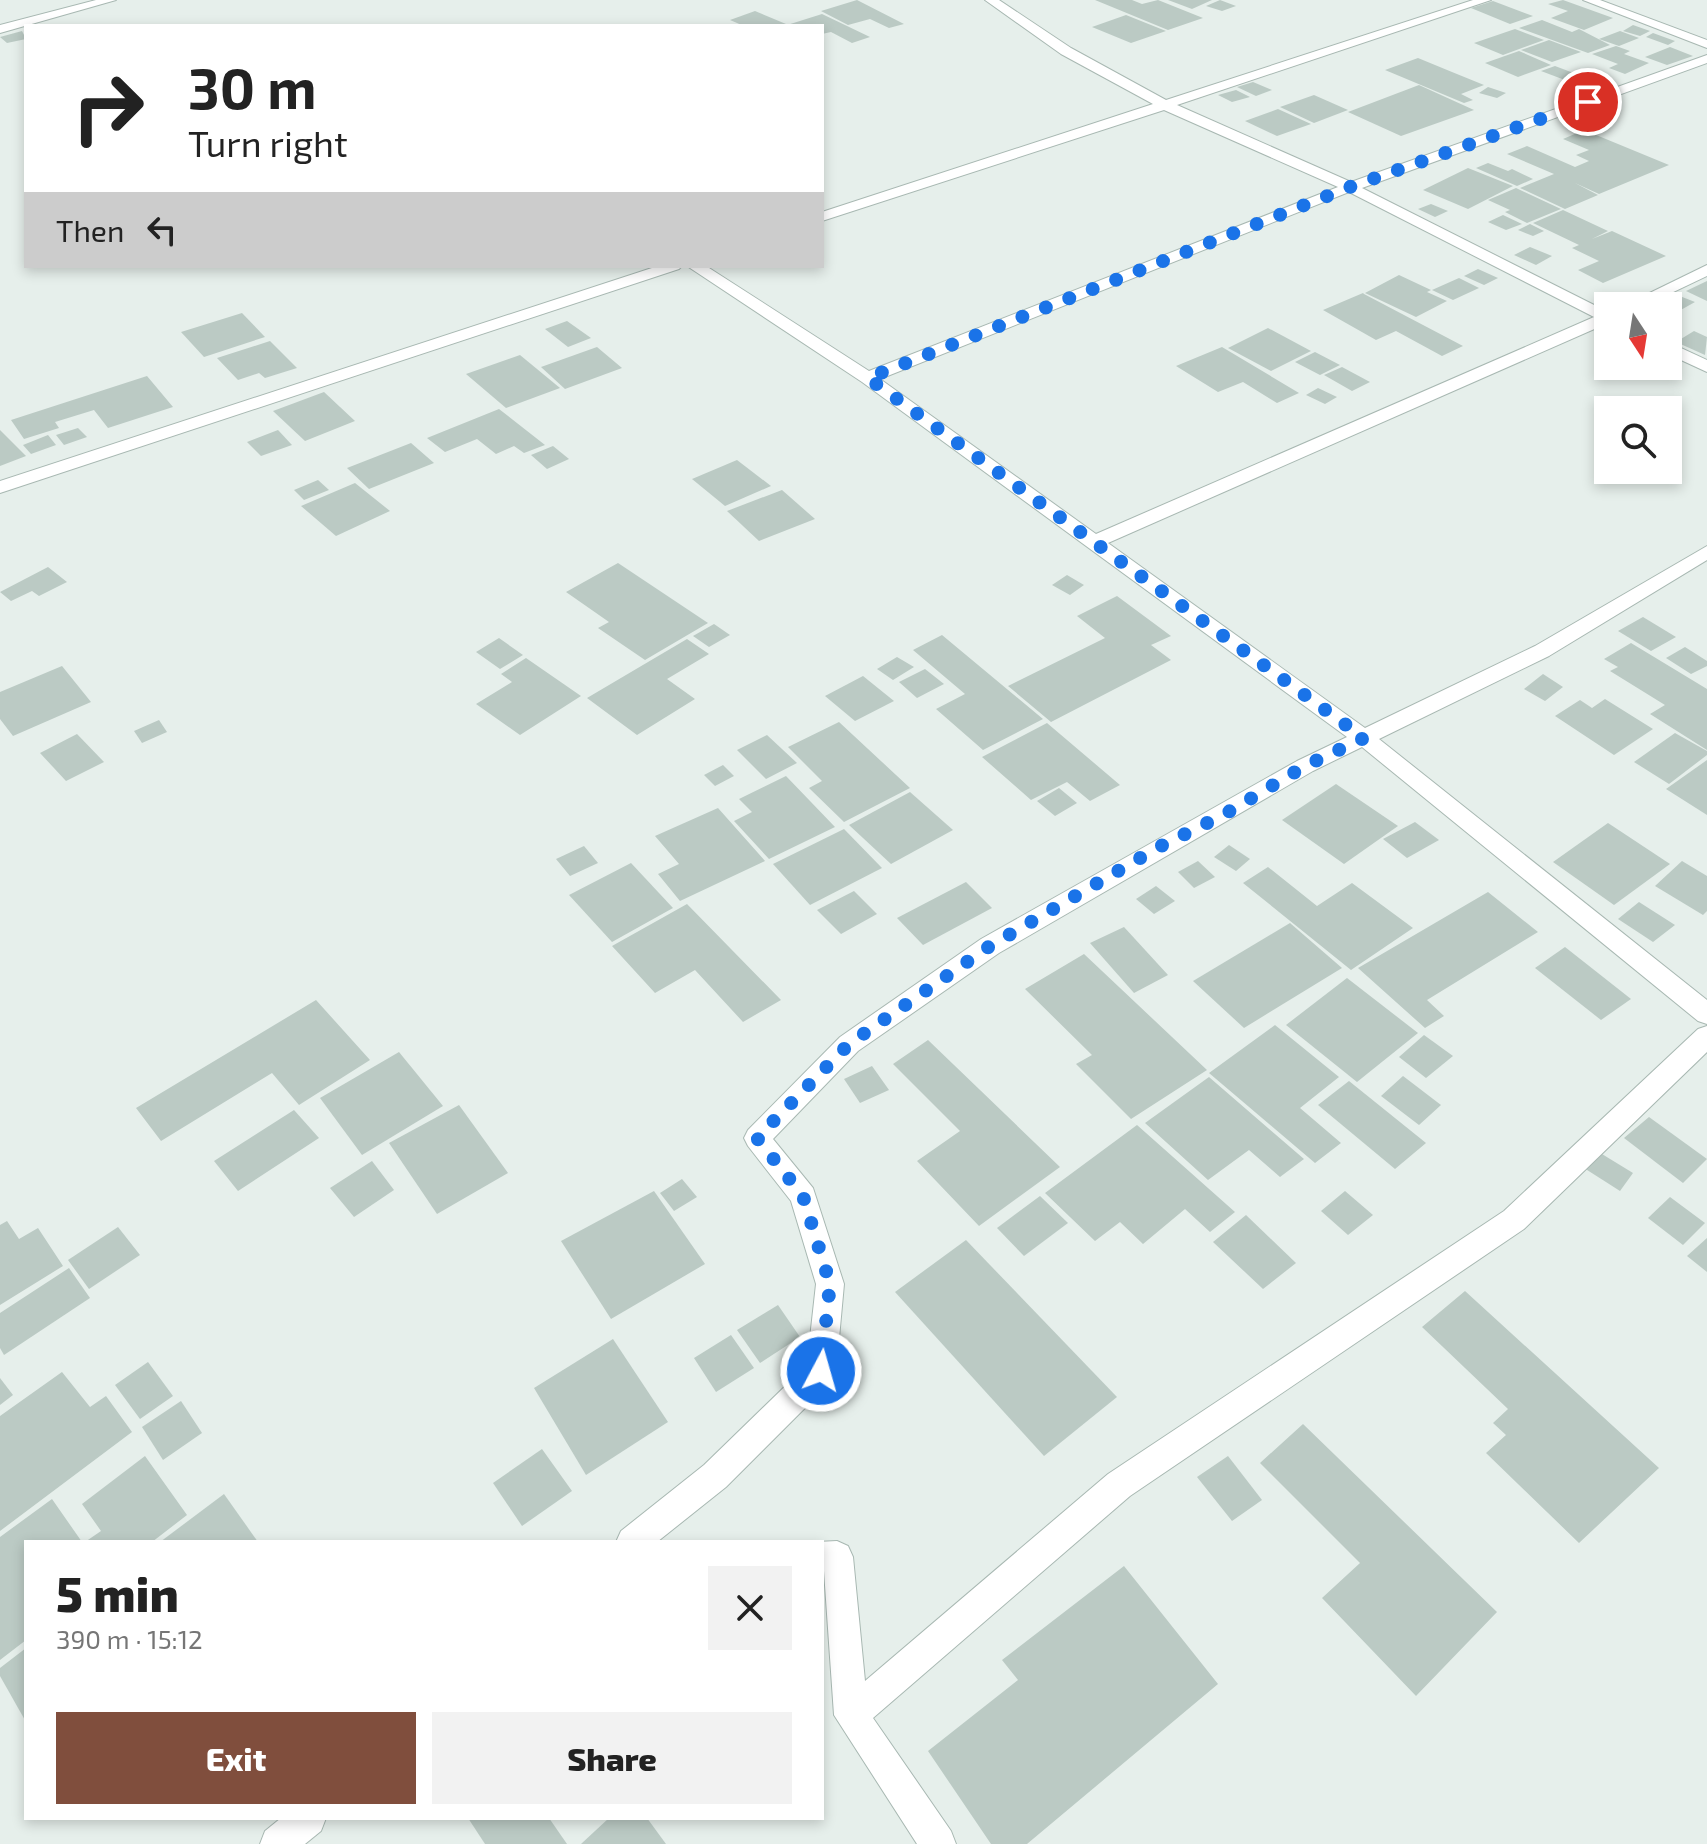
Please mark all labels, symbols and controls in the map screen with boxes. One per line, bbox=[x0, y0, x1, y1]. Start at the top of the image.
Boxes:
text: 30 m bbox=[188, 53, 317, 120]
icon: right bbox=[56, 56, 160, 160]
pin bbox=[1554, 68, 1622, 136]
icon: arrive bbox=[1566, 80, 1610, 124]
text: Turn right bbox=[188, 121, 348, 164]
icon: left bbox=[140, 208, 184, 252]
text: Then bbox=[56, 212, 124, 248]
north arrow bbox=[1594, 292, 1682, 380]
map controls bbox=[1594, 292, 1682, 484]
button: search bbox=[1594, 396, 1682, 484]
position arrow bbox=[779, 1329, 863, 1413]
text: 5 min bbox=[56, 1564, 179, 1622]
button: close bbox=[708, 1566, 792, 1650]
text: 390 m · 15:12 bbox=[56, 1623, 203, 1654]
button: Exit bbox=[56, 1712, 416, 1804]
button: Share bbox=[432, 1712, 792, 1804]

